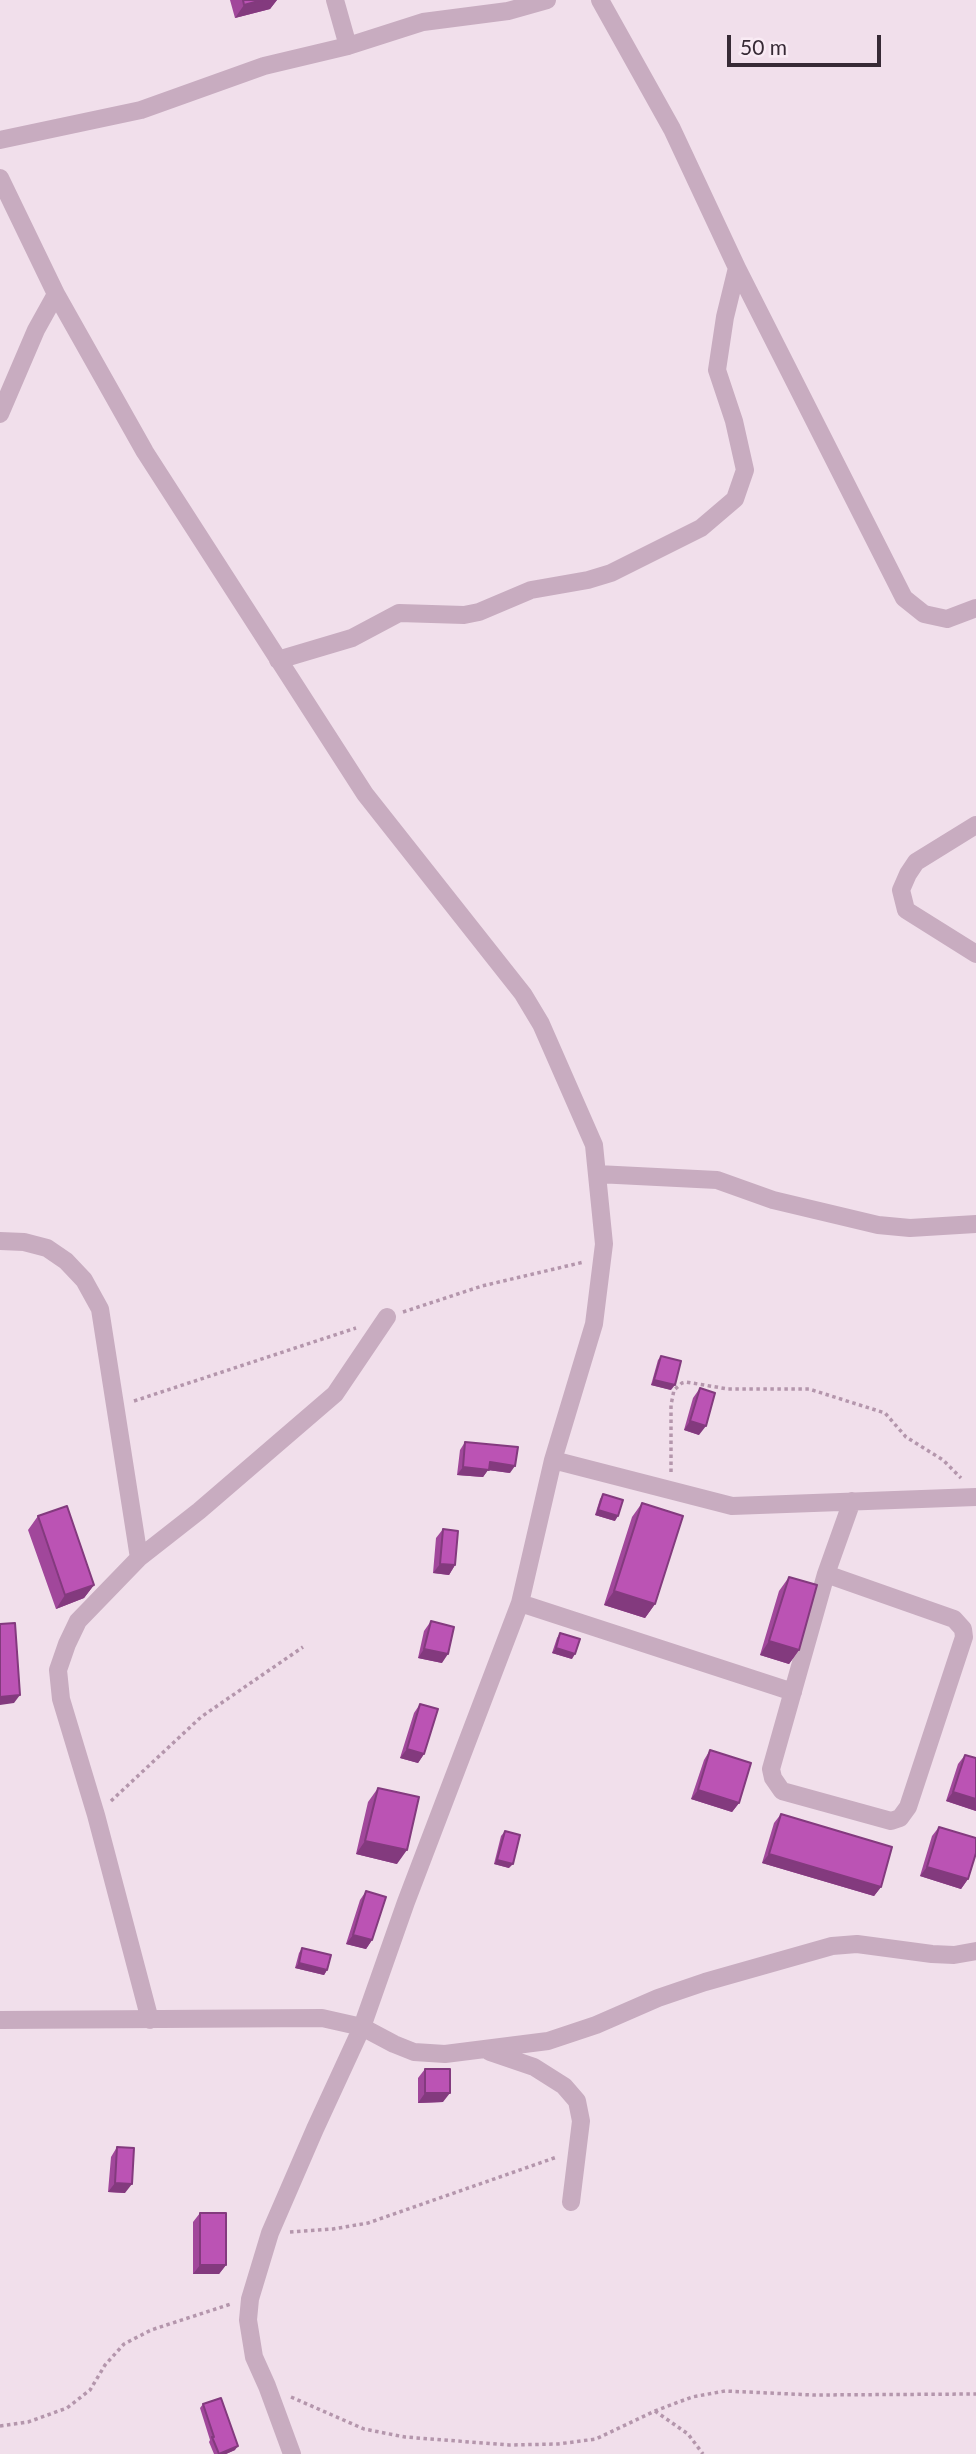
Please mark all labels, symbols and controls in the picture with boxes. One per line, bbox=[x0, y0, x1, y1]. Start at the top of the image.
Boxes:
scale bar bbox=[731, 21, 885, 65]
text: 50 m bbox=[740, 34, 787, 59]

